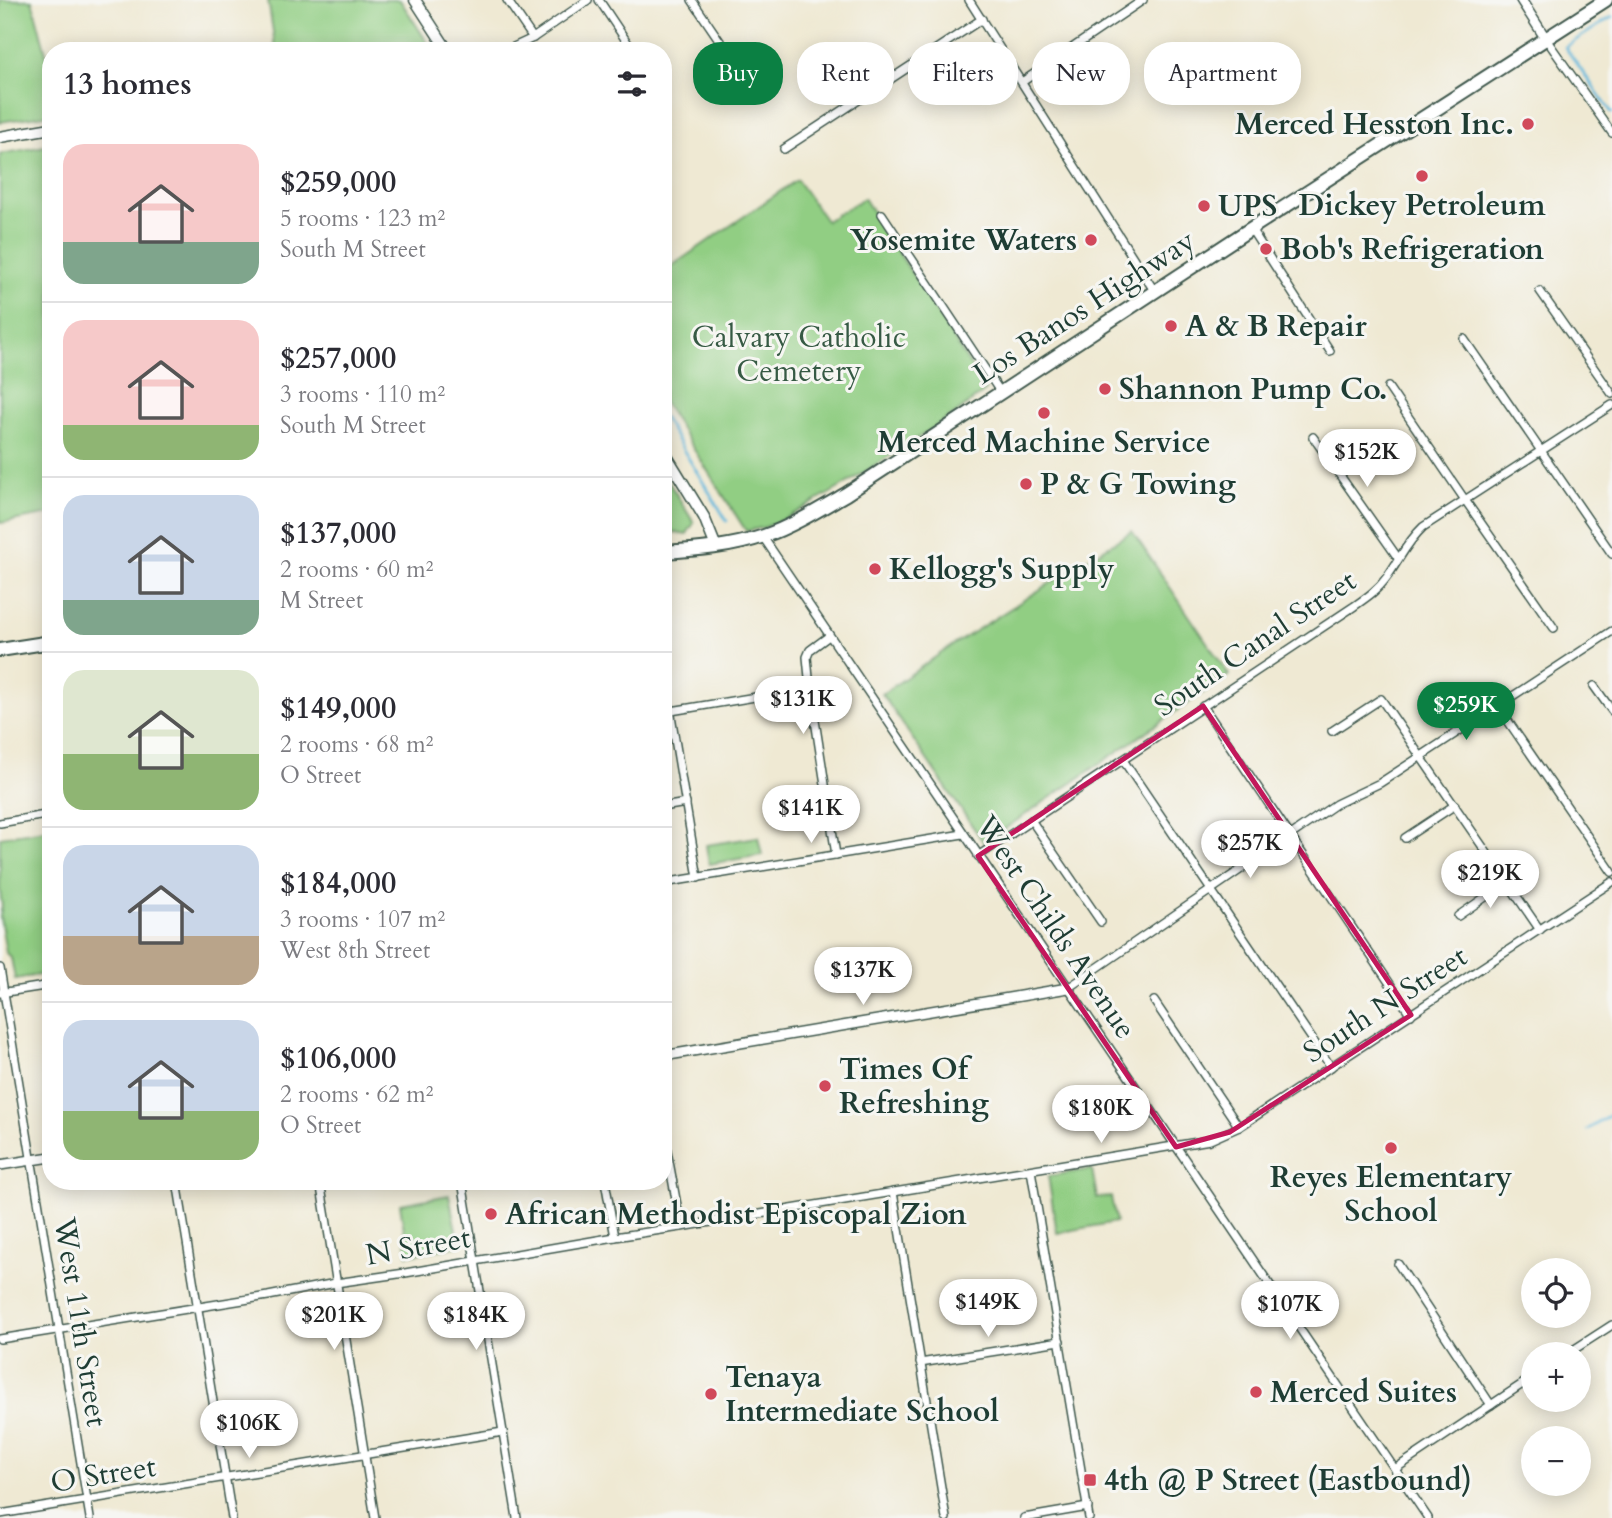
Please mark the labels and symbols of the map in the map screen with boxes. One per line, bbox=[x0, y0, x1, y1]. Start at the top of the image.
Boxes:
place label: Merced Hesston Inc. bbox=[1235, 104, 1514, 145]
marker: Merced Hesston Inc. bbox=[1520, 116, 1536, 132]
marker: Dickey Petroleum bbox=[1414, 168, 1430, 184]
place label: Dickey Petroleum bbox=[1298, 185, 1546, 226]
place label: UPS bbox=[1218, 186, 1277, 227]
marker: UPS bbox=[1196, 198, 1212, 214]
place label: Yosemite Waters bbox=[850, 220, 1077, 261]
street label: Los Banos Highway bbox=[965, 220, 1203, 395]
place label: Bob's Refrigeration bbox=[1280, 229, 1544, 270]
marker: Yosemite Waters bbox=[1083, 232, 1099, 248]
marker: Bob's Refrigeration bbox=[1258, 241, 1274, 257]
place label: A & B Repair bbox=[1185, 306, 1368, 347]
park label: Calvary Catholic Cemetery bbox=[692, 317, 906, 392]
marker: A & B Repair bbox=[1163, 318, 1179, 334]
place label: Shannon Pump Co. bbox=[1119, 369, 1387, 410]
marker: Shannon Pump Co. bbox=[1097, 381, 1113, 397]
marker: Merced Machine Service bbox=[1036, 405, 1052, 421]
place label: Merced Machine Service bbox=[877, 422, 1211, 463]
pin: $152K bbox=[1318, 430, 1416, 489]
place label: P & G Towing bbox=[1040, 464, 1236, 505]
marker: P & G Towing bbox=[1018, 476, 1034, 492]
place label: Kellogg's Supply bbox=[889, 549, 1115, 590]
street label: South Canal Street bbox=[1146, 560, 1365, 726]
marker: Kellogg's Supply bbox=[867, 561, 883, 577]
pin: $131K bbox=[754, 676, 852, 736]
pin: $259K bbox=[1417, 682, 1515, 742]
pin: $141K bbox=[762, 786, 860, 845]
street label: West Childs Avenue bbox=[965, 807, 1146, 1047]
pin: $257K bbox=[1201, 820, 1299, 880]
pin: $219K bbox=[1441, 850, 1539, 910]
street label: South N Street bbox=[1295, 936, 1476, 1073]
pin: $137K bbox=[814, 948, 912, 1007]
place label: Times Of Refreshing bbox=[839, 1049, 989, 1124]
marker: Times Of Refreshing bbox=[817, 1078, 833, 1094]
pin: $180K bbox=[1052, 1086, 1150, 1145]
marker: Reyes Elementary School bbox=[1383, 1140, 1399, 1156]
place label: Reyes Elementary School bbox=[1270, 1157, 1512, 1232]
place label: African Methodist Episcopal Zion bbox=[505, 1194, 967, 1235]
marker: African Methodist Episcopal Zion bbox=[483, 1206, 499, 1222]
street label: West 11th Street bbox=[44, 1214, 117, 1430]
street label: N Street bbox=[362, 1217, 474, 1276]
pin: $149K bbox=[939, 1280, 1037, 1339]
pin: $107K bbox=[1241, 1282, 1339, 1341]
pin: $201K bbox=[285, 1292, 383, 1352]
pin: $184K bbox=[427, 1292, 525, 1352]
place label: Tenaya Intermediate School bbox=[725, 1357, 999, 1432]
place label: Merced Suites bbox=[1270, 1372, 1457, 1413]
marker: Merced Suites bbox=[1248, 1384, 1264, 1400]
marker: Tenaya Intermediate School bbox=[703, 1386, 719, 1402]
pin: $106K bbox=[200, 1400, 298, 1460]
street label: O Street bbox=[47, 1446, 159, 1503]
place label: 4th @ P Street (Eastbound) bbox=[1104, 1460, 1472, 1501]
marker: 4th @ P Street (Eastbound) bbox=[1082, 1472, 1098, 1488]

